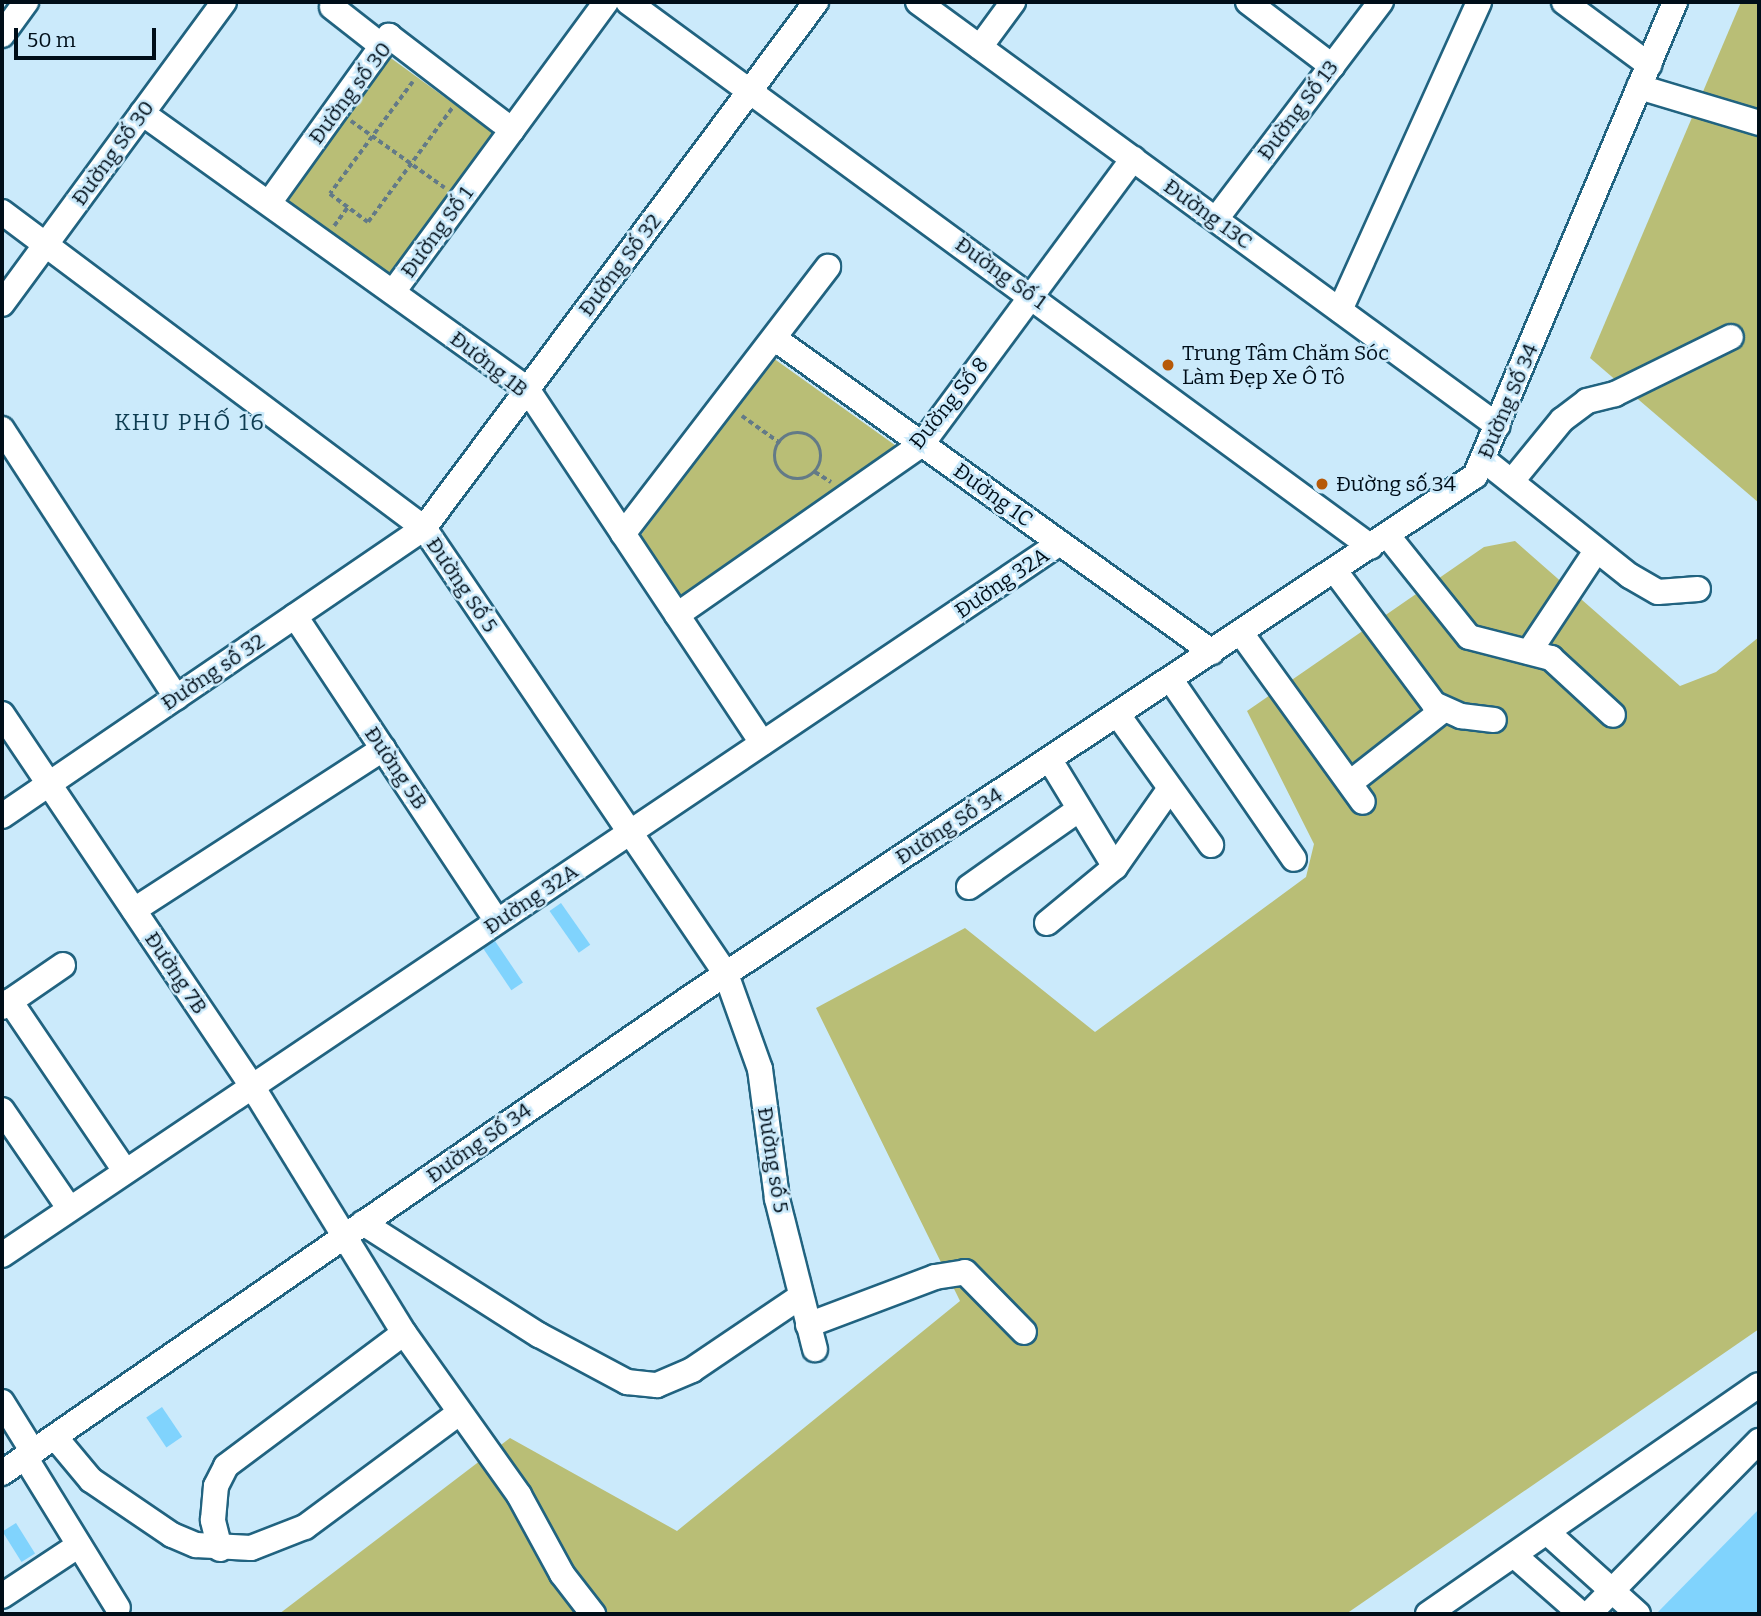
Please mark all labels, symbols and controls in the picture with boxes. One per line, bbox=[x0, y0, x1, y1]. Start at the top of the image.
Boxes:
scale bar bbox=[18, 14, 159, 58]
text: 50 m bbox=[27, 27, 76, 53]
street label: Đường số 30 bbox=[303, 37, 397, 149]
street label: Đường Số 13 bbox=[1252, 55, 1344, 165]
street label: Đường Số 30 bbox=[67, 96, 159, 210]
street label: Đường 13C bbox=[1159, 173, 1257, 255]
street label: Đường Số 1 bbox=[395, 181, 479, 283]
street label: Đường Số 32 bbox=[573, 209, 667, 321]
street label: Đường Số 1 bbox=[950, 231, 1052, 315]
street label: Đường 1B bbox=[445, 326, 533, 402]
place label: Trung Tâm Chăm Sóc Làm Đẹp Xe Ô Tô bbox=[1182, 340, 1389, 390]
street label: Đường Số 34 bbox=[1473, 340, 1543, 462]
street label: Đường Số 8 bbox=[904, 352, 994, 454]
marker: Trung Tâm Chăm Sóc Làm Đẹp Xe Ô Tô bbox=[1160, 357, 1176, 373]
district label: KHU PHỐ 16 bbox=[116, 408, 264, 436]
street label: Đường 1C bbox=[949, 458, 1037, 532]
place label: Đường số 34 bbox=[1336, 471, 1456, 497]
marker: Đường số 34 bbox=[1314, 476, 1330, 492]
street label: Đường Số 5 bbox=[421, 533, 503, 637]
street label: Đường 32A bbox=[950, 542, 1054, 624]
street label: Đường số 32 bbox=[157, 628, 269, 716]
street label: Đường 5B bbox=[359, 722, 433, 814]
street label: Đường Số 34 bbox=[891, 782, 1007, 870]
street label: Đường 32A bbox=[479, 858, 583, 940]
street label: Đường 7B bbox=[139, 927, 213, 1019]
street label: Đường Số 34 bbox=[422, 1098, 536, 1188]
street label: Đường số 5 bbox=[752, 1105, 794, 1215]

